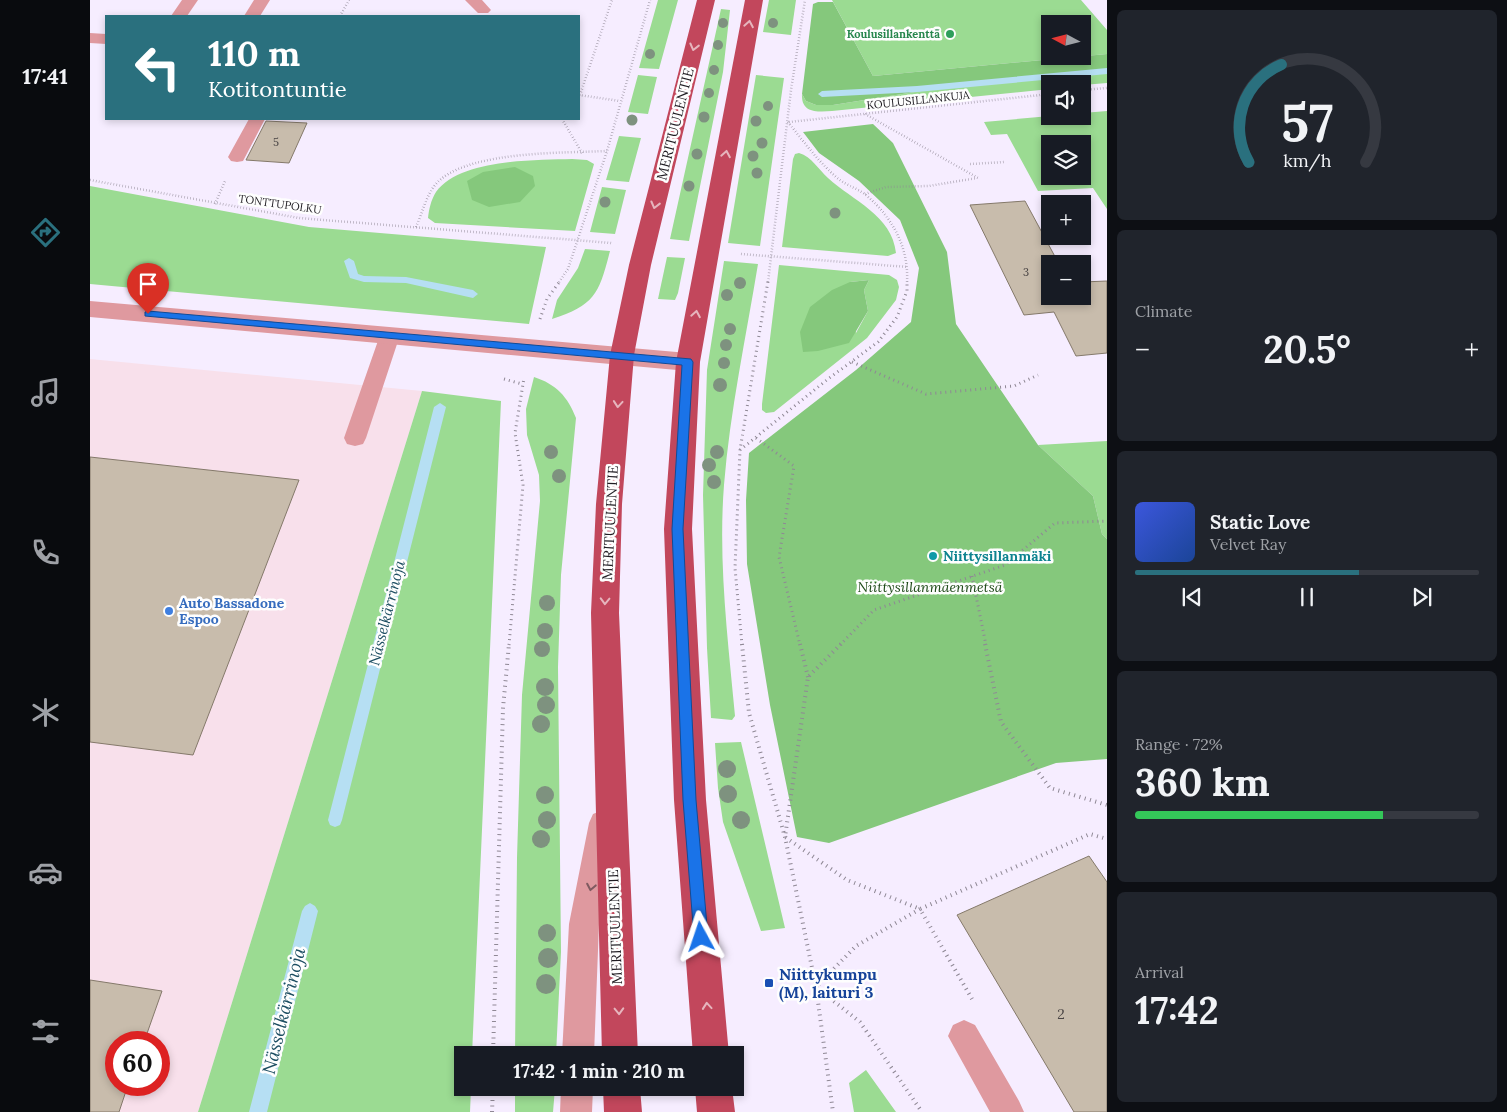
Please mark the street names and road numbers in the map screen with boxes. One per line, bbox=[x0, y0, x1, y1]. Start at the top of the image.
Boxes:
street label: MERITUULENTIE bbox=[652, 66, 698, 182]
street label: KOULUSILLANKUJA bbox=[866, 88, 971, 112]
street label: TONTTUPOLKU bbox=[238, 191, 322, 217]
street label: MERITUULENTIE bbox=[598, 465, 622, 581]
street label: MERITUULENTIE bbox=[604, 869, 626, 985]

